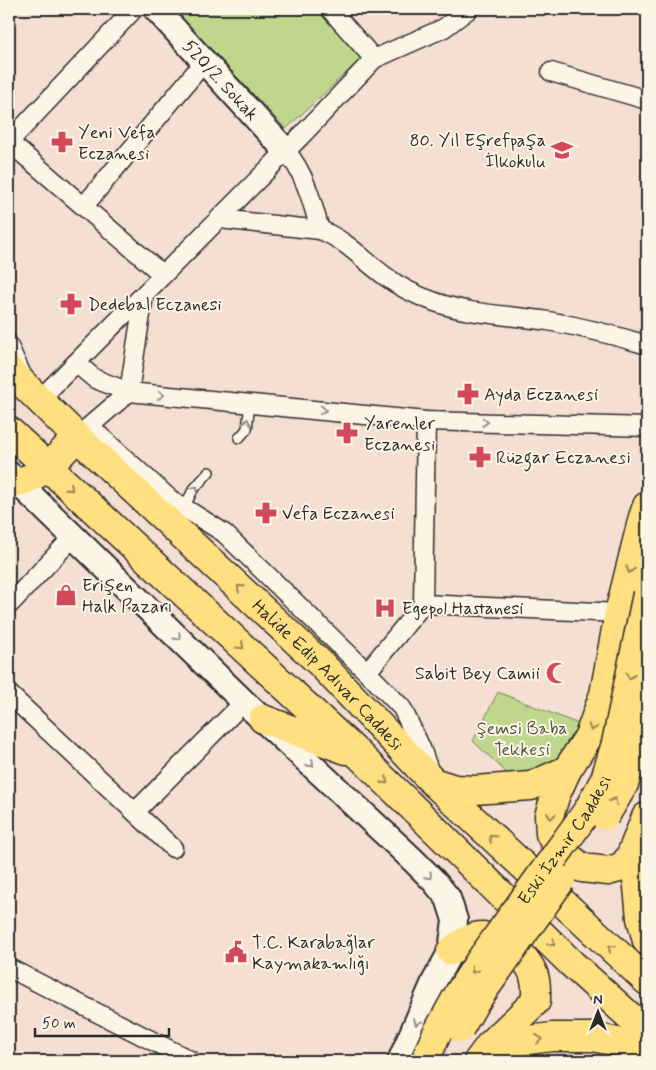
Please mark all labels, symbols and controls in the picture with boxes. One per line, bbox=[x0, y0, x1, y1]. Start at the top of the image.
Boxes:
street label: 520/2. Sokak bbox=[177, 35, 263, 126]
place label: Yeni Vefa Eczanesi bbox=[78, 121, 156, 166]
pharmacy icon: Yeni Vefa Eczanesi bbox=[49, 129, 75, 155]
place label: 80. Yıl Eşrefpaşa İlkokulu bbox=[409, 129, 546, 174]
school or university icon: 80. Yıl Eşrefpaşa İlkokulu bbox=[549, 137, 575, 163]
pharmacy icon: Dedebal Eczanesi bbox=[58, 291, 84, 317]
place label: Dedebal Eczanesi bbox=[88, 293, 222, 317]
pharmacy icon: Ayda Eczanesi bbox=[455, 381, 481, 407]
place label: Ayda Eczanesi bbox=[484, 383, 598, 407]
one-way arrow bbox=[158, 389, 166, 400]
one-way arrow bbox=[319, 405, 327, 416]
place label: Yarenler Eczanesi bbox=[364, 412, 436, 457]
one-way arrow bbox=[481, 417, 489, 428]
one-way arrow bbox=[242, 418, 252, 427]
pharmacy icon: Yarenler Eczanesi bbox=[334, 420, 360, 446]
pharmacy icon: Rüzgar Eczanesi bbox=[467, 444, 493, 470]
place label: Rüzgar Eczanesi bbox=[496, 446, 631, 472]
one-way arrow bbox=[65, 482, 74, 491]
one-way arrow bbox=[189, 485, 198, 495]
pharmacy icon: Vefa Eczanesi bbox=[253, 500, 279, 526]
place label: Vefa Eczanesi bbox=[282, 502, 395, 526]
one-way arrow bbox=[625, 566, 636, 575]
place label: Erişen Halk Pazarı bbox=[82, 574, 173, 619]
shop icon: Erişen Halk Pazarı bbox=[53, 582, 79, 608]
one-way arrow bbox=[236, 585, 245, 594]
street label: Halide Edip Adıvar Caddesi bbox=[246, 595, 408, 756]
hospital icon: Egepol Hastanesi bbox=[372, 595, 398, 621]
place label: Egepol Hastanesi bbox=[402, 597, 523, 621]
one-way arrow bbox=[173, 632, 182, 641]
one-way arrow bbox=[235, 640, 244, 649]
mosque icon: Sabit Bey Camii bbox=[544, 660, 570, 686]
place label: Sabit Bey Camii bbox=[415, 662, 540, 686]
one-way arrow bbox=[625, 672, 636, 681]
park label: Şemsi Baba Tekkesi bbox=[476, 717, 568, 762]
one-way arrow bbox=[588, 723, 598, 732]
one-way arrow bbox=[305, 758, 314, 767]
street label: Eski İzmir Caddesi bbox=[513, 773, 618, 910]
one-way arrow bbox=[380, 775, 389, 784]
one-way arrow bbox=[608, 797, 618, 806]
one-way arrow bbox=[546, 812, 557, 820]
one-way arrow bbox=[489, 835, 498, 844]
one-way arrow bbox=[423, 870, 432, 879]
place label: T.C. Karabağlar Kaymakamlığı bbox=[252, 931, 375, 976]
one-way arrow bbox=[546, 938, 555, 947]
public building icon: T.C. Karabağlar Kaymakamlığı bbox=[223, 939, 249, 965]
one-way arrow bbox=[608, 945, 617, 954]
one-way arrow bbox=[471, 964, 480, 973]
north arrow bbox=[574, 988, 624, 1038]
text: N bbox=[593, 991, 603, 1009]
scale bar bbox=[35, 1005, 169, 1037]
text: 50 m bbox=[42, 1014, 76, 1034]
one-way arrow bbox=[412, 1017, 423, 1026]
one-way arrow bbox=[535, 1034, 543, 1045]

